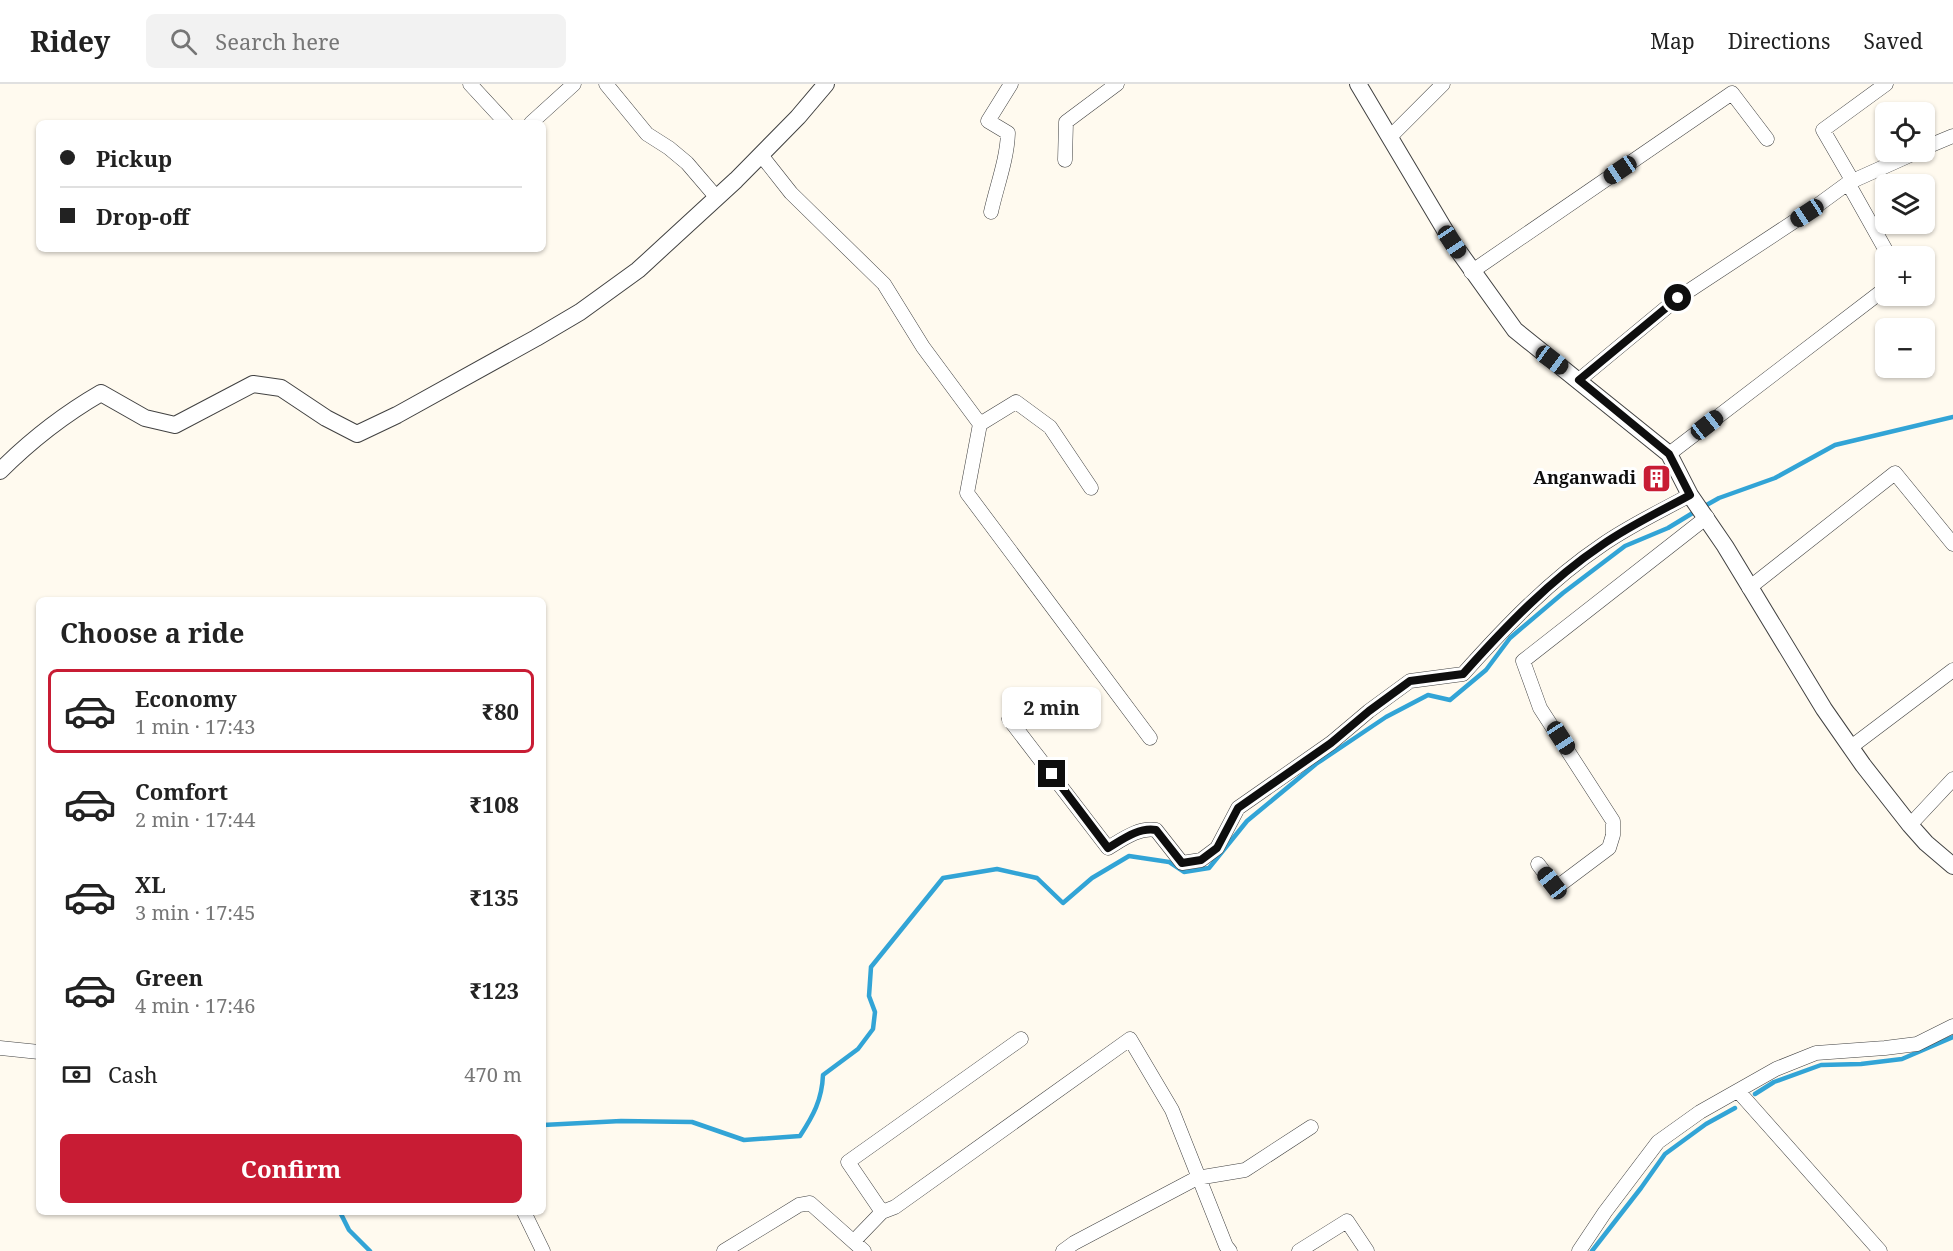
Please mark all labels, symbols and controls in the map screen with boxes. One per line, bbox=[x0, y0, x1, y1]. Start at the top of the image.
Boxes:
search box bbox=[146, 14, 566, 68]
text: Ridey bbox=[30, 22, 110, 60]
icon: search bbox=[167, 25, 200, 58]
text: Search here bbox=[215, 26, 340, 56]
text: Map bbox=[1650, 27, 1695, 55]
text: Directions bbox=[1728, 27, 1830, 55]
text: Saved bbox=[1863, 27, 1923, 55]
map controls bbox=[1875, 102, 1935, 378]
button: locate bbox=[1875, 102, 1935, 162]
text: Pickup bbox=[96, 143, 172, 173]
car bbox=[1600, 152, 1640, 188]
button: layers bbox=[1875, 174, 1935, 234]
car bbox=[1787, 196, 1827, 230]
text: Drop-off bbox=[96, 201, 189, 231]
car bbox=[1434, 222, 1470, 262]
button: + bbox=[1875, 246, 1935, 306]
route start bbox=[1664, 284, 1691, 311]
button: − bbox=[1875, 318, 1935, 378]
car bbox=[1532, 342, 1572, 378]
car bbox=[1687, 407, 1727, 443]
building icon: Anganwadi bbox=[1641, 462, 1673, 494]
place label: Anganwadi bbox=[1533, 465, 1637, 489]
text: Choose a ride bbox=[60, 614, 245, 651]
text: Economy bbox=[135, 683, 237, 713]
icon: car bbox=[63, 684, 117, 738]
callout: 2 min bbox=[1002, 687, 1102, 729]
text: 2 min bbox=[1023, 694, 1080, 721]
text: ₹80 bbox=[482, 696, 519, 726]
text: 1 min · 17:43 bbox=[135, 713, 255, 740]
car bbox=[1544, 718, 1578, 758]
route end bbox=[1038, 760, 1065, 787]
text: Comfort bbox=[135, 776, 228, 806]
icon: car bbox=[63, 777, 117, 831]
text: ₹108 bbox=[469, 789, 519, 819]
text: 2 min · 17:44 bbox=[135, 806, 255, 833]
car bbox=[1534, 863, 1570, 903]
text: XL bbox=[135, 869, 166, 899]
icon: car bbox=[63, 870, 117, 924]
text: ₹135 bbox=[469, 882, 519, 912]
text: 3 min · 17:45 bbox=[135, 899, 255, 926]
text: Green bbox=[135, 962, 203, 992]
icon: car bbox=[63, 963, 117, 1017]
text: ₹123 bbox=[469, 975, 519, 1005]
text: 4 min · 17:46 bbox=[135, 992, 255, 1019]
icon: cash bbox=[60, 1058, 93, 1091]
text: Cash bbox=[108, 1059, 158, 1089]
text: 470 m bbox=[464, 1061, 522, 1088]
button: Confirm bbox=[60, 1134, 522, 1203]

